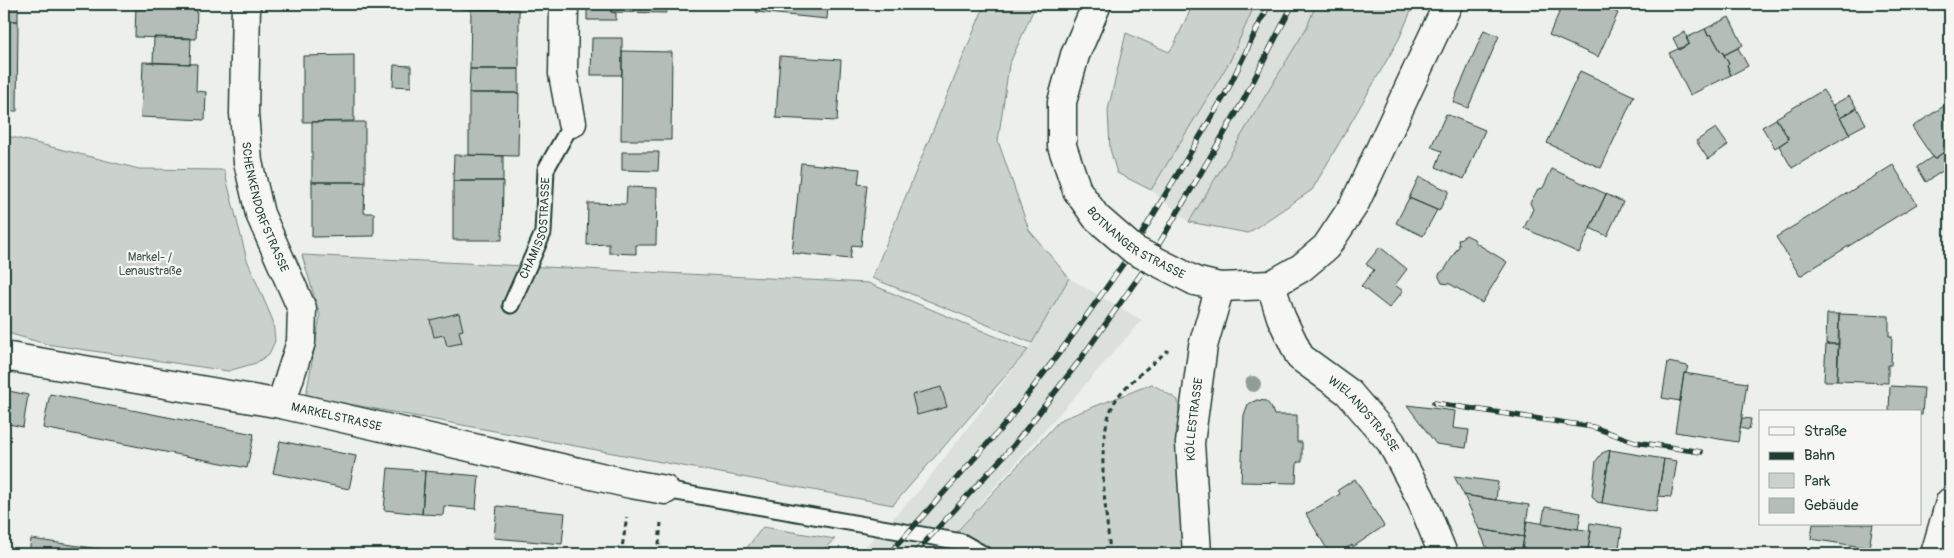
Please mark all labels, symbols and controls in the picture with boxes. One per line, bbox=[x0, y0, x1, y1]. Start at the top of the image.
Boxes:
street label: SCHENKENDORFSTRASSE bbox=[238, 141, 292, 275]
street label: CHAMISSOSTRASSE bbox=[517, 177, 554, 281]
street label: BOTNANGER STRASSE bbox=[1083, 204, 1187, 283]
park label: Markel- / Lenaustraße bbox=[118, 250, 182, 279]
street label: WIELANDSTRASSE bbox=[1325, 373, 1402, 455]
street label: KÖLLESTRASSE bbox=[1182, 377, 1207, 462]
street label: MARKELSTRASSE bbox=[290, 400, 383, 435]
legend bbox=[1759, 410, 1922, 526]
text: Straße bbox=[1804, 422, 1847, 441]
text: Bahn bbox=[1804, 446, 1835, 465]
text: Park bbox=[1804, 472, 1831, 491]
text: Gebäude bbox=[1804, 496, 1859, 515]

